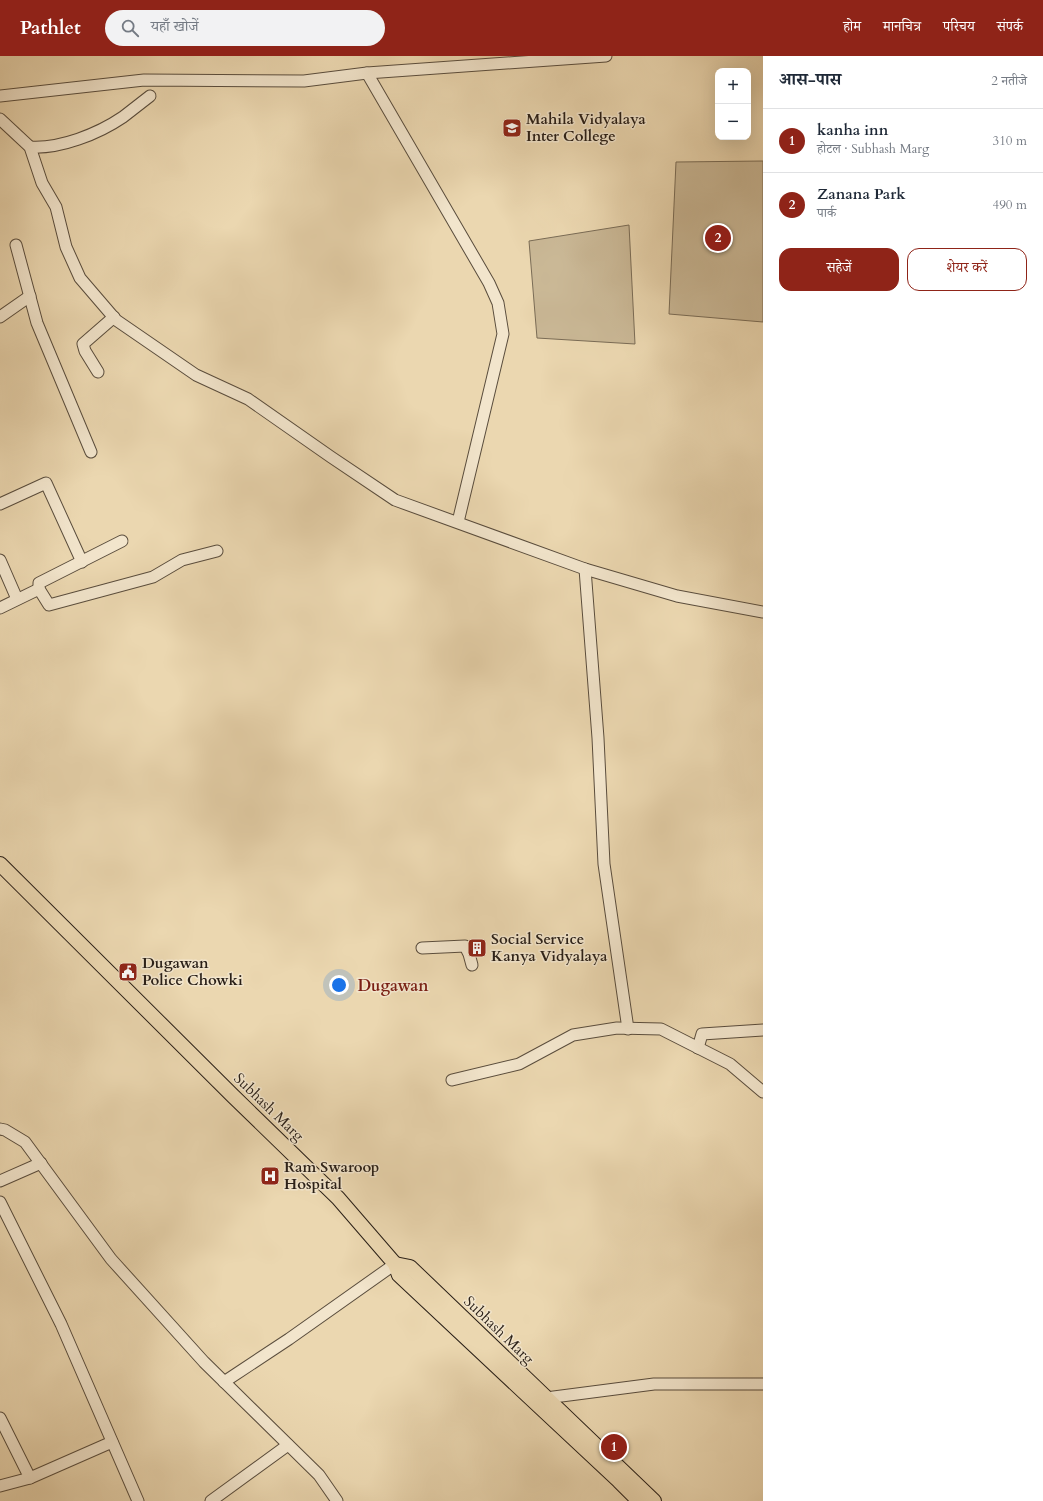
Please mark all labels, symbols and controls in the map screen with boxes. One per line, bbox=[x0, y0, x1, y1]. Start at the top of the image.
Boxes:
search box bbox=[105, 10, 385, 46]
text: Pathlet bbox=[20, 15, 81, 41]
text: यहाँ खोजें bbox=[151, 16, 199, 36]
icon: search bbox=[119, 17, 141, 39]
text: होम bbox=[843, 17, 861, 36]
text: मानचित्र bbox=[883, 17, 921, 36]
text: परिचय bbox=[943, 17, 975, 36]
text: संपर्क bbox=[997, 17, 1023, 36]
map controls bbox=[715, 68, 751, 140]
button: + bbox=[715, 68, 751, 104]
text: आस-पास bbox=[779, 68, 841, 91]
text: 2 नतीजे bbox=[991, 72, 1027, 90]
button: − bbox=[715, 104, 751, 140]
place label: Mahila Vidyalaya Inter College bbox=[526, 109, 646, 146]
school or university icon: Mahila Vidyalaya Inter College bbox=[501, 117, 523, 139]
text: kanha inn bbox=[817, 120, 888, 140]
text: 1 bbox=[789, 132, 795, 150]
text: 310 m bbox=[993, 132, 1027, 150]
text: होटल · Subhash Marg bbox=[817, 140, 929, 158]
text: Zanana Park bbox=[817, 184, 906, 204]
text: 2 bbox=[789, 196, 795, 214]
text: 490 m bbox=[993, 196, 1027, 214]
text: पार्क bbox=[817, 204, 836, 222]
pin: 2 bbox=[705, 223, 731, 253]
button: सहेजें bbox=[779, 248, 899, 291]
button: शेयर करें bbox=[907, 248, 1027, 291]
place label: Social Service Kanya Vidyalaya bbox=[491, 929, 608, 966]
building icon: Social Service Kanya Vidyalaya bbox=[466, 937, 488, 959]
place label: Dugawan Police Chowki bbox=[142, 953, 243, 990]
public building icon: Dugawan Police Chowki bbox=[117, 961, 139, 983]
your location bbox=[329, 975, 349, 995]
district label: Dugawan bbox=[357, 975, 429, 997]
street label: Subhash Marg bbox=[230, 1068, 309, 1146]
place label: Ram Swaroop Hospital bbox=[284, 1157, 379, 1194]
hospital icon: Ram Swaroop Hospital bbox=[259, 1165, 281, 1187]
street label: Subhash Marg bbox=[460, 1291, 539, 1369]
pin: 1 bbox=[601, 1432, 627, 1462]

